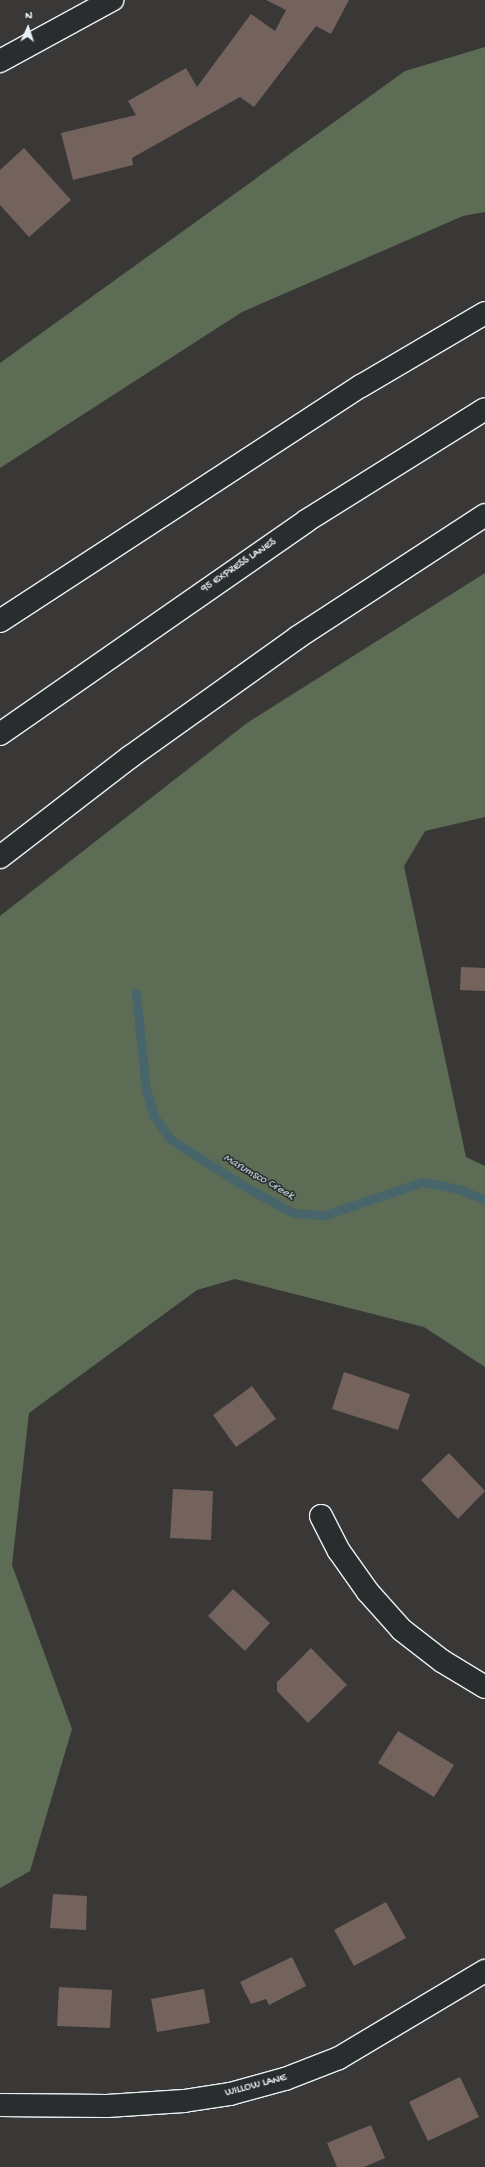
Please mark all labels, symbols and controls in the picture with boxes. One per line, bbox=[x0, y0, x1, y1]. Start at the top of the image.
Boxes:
north arrow bbox=[8, 8, 48, 48]
text: N bbox=[25, 10, 33, 22]
street label: 95 EXPRESS LANES bbox=[199, 536, 279, 596]
water label: Marumsco Creek bbox=[220, 1152, 296, 1204]
street label: WILLOW LANE bbox=[224, 2071, 288, 2101]

